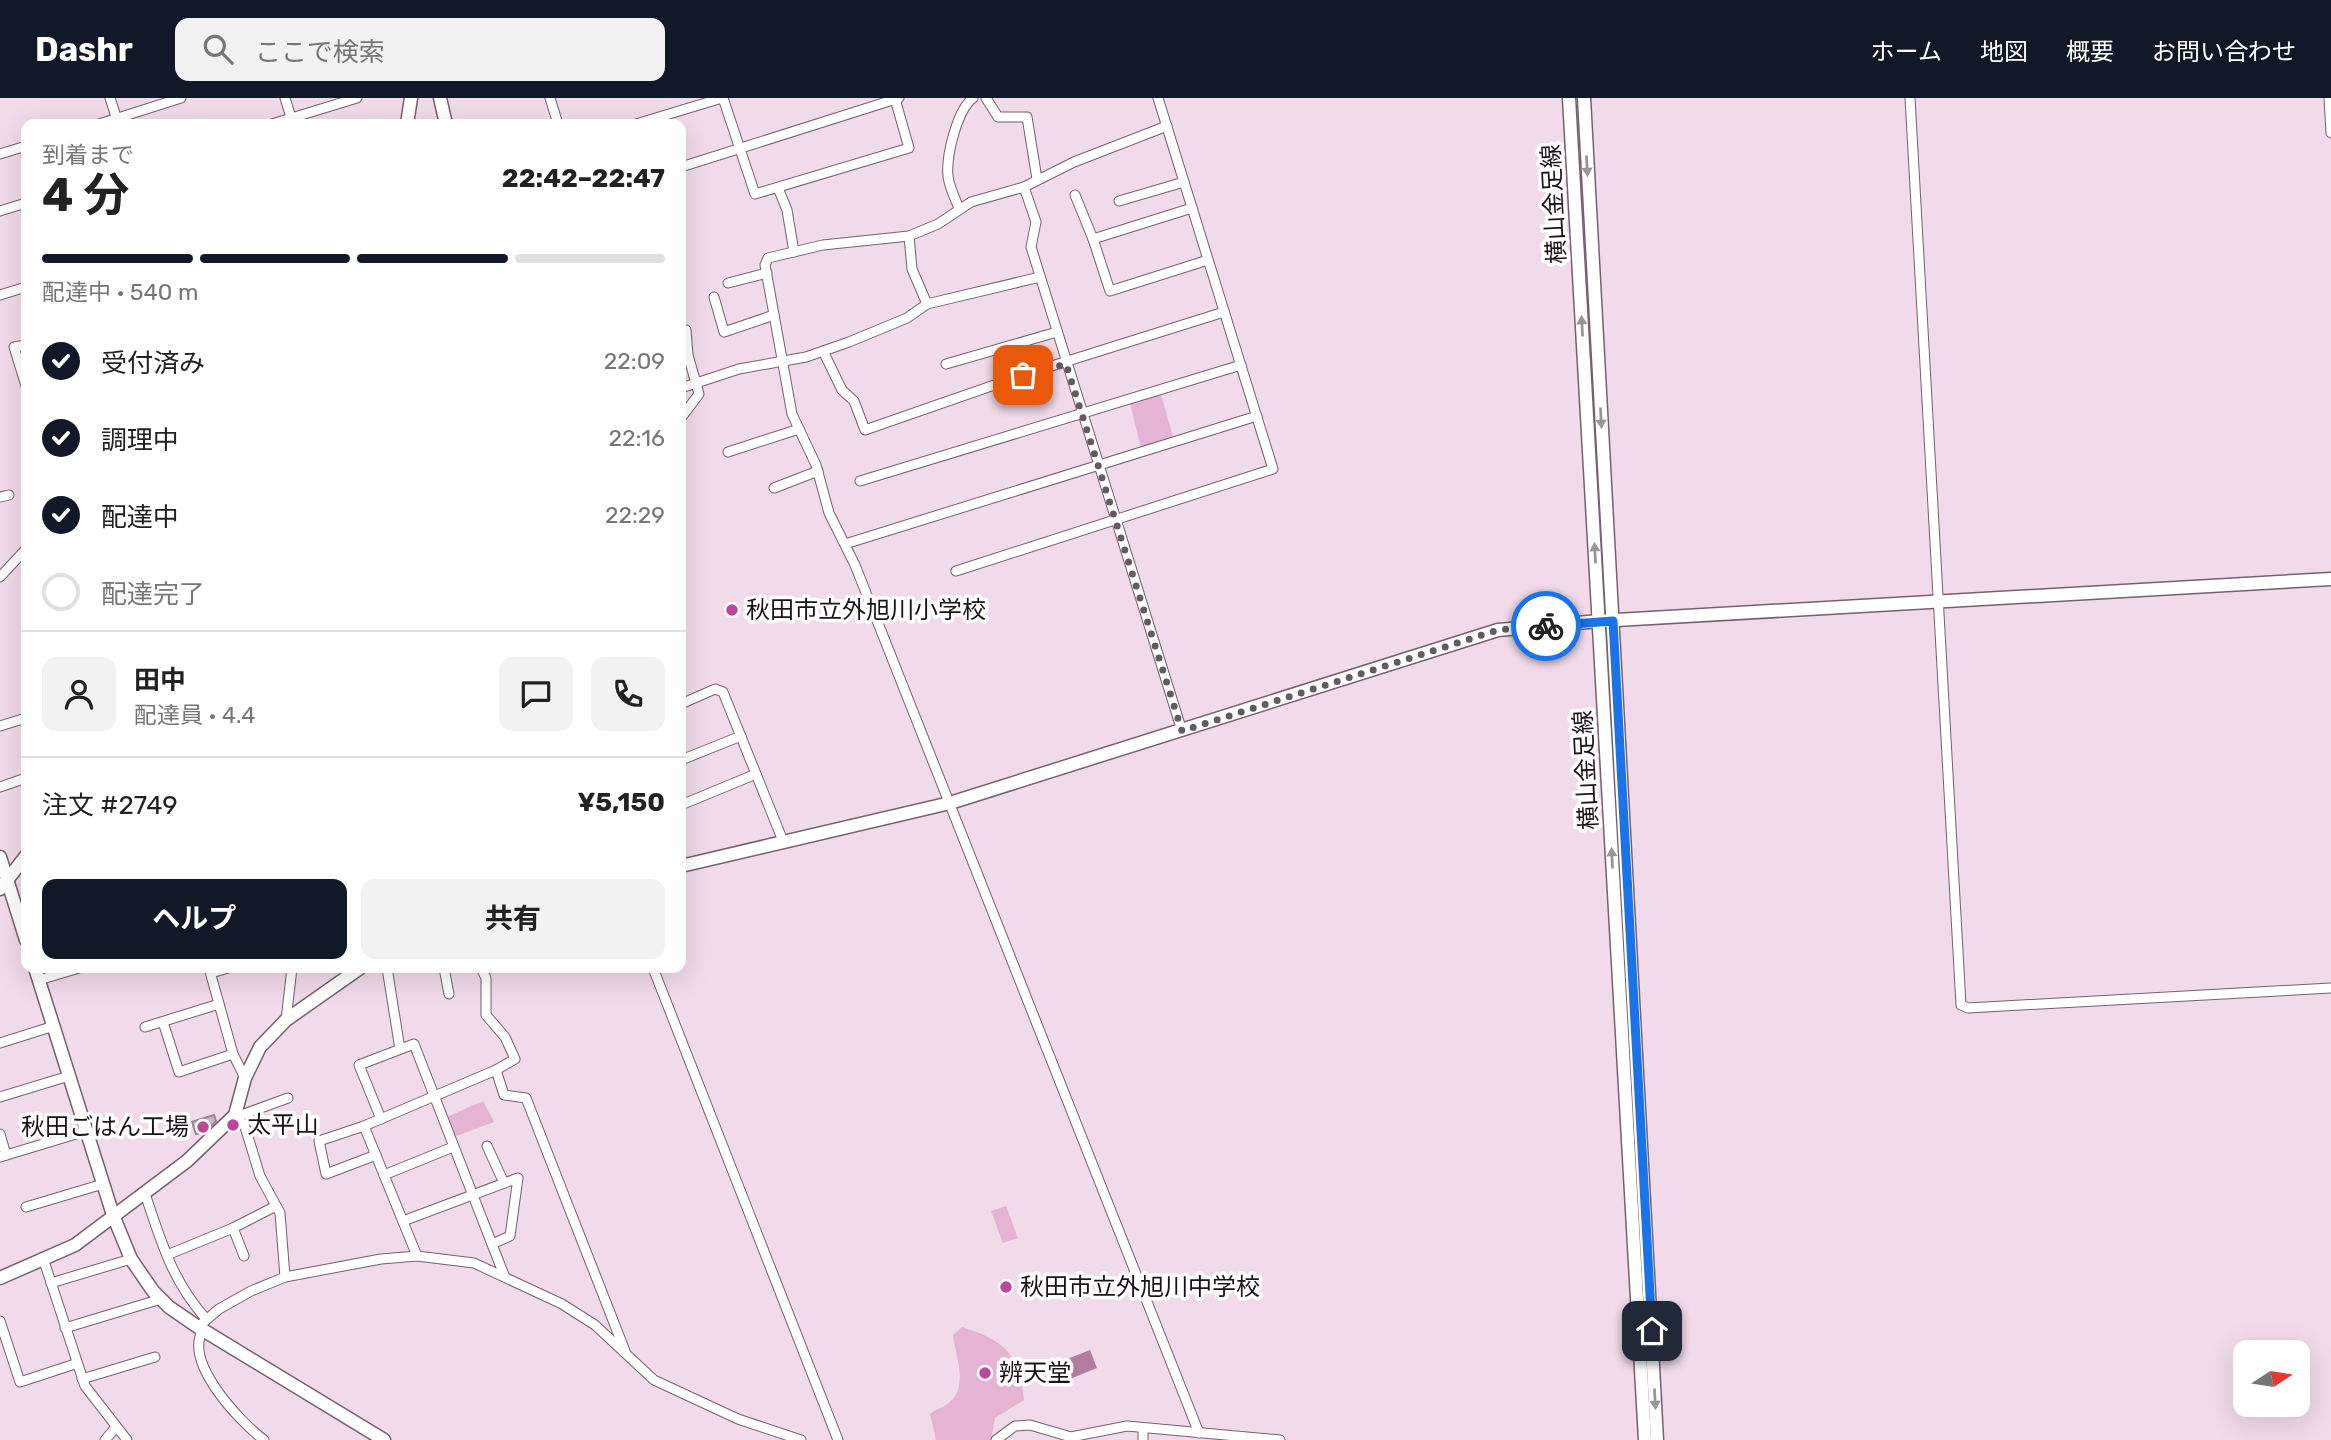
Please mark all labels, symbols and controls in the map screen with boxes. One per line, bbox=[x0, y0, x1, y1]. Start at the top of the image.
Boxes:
search box bbox=[175, 18, 665, 81]
text: Dashr bbox=[35, 30, 133, 69]
icon: search bbox=[199, 30, 237, 68]
text: ここで検索 bbox=[255, 37, 385, 68]
text: ホーム bbox=[1871, 38, 1942, 66]
text: 地図 bbox=[1980, 38, 2028, 66]
text: 概要 bbox=[2066, 38, 2114, 66]
text: お問い合わせ bbox=[2152, 38, 2296, 66]
text: 到着まで bbox=[42, 141, 134, 169]
street label: 横山金足線 bbox=[1537, 143, 1571, 265]
one-way arrow bbox=[1582, 155, 1593, 177]
text: 22:42–22:47 bbox=[502, 163, 665, 194]
text: 4 分 bbox=[42, 168, 129, 223]
text: 配達中 · 540 m bbox=[42, 278, 199, 306]
one-way arrow bbox=[1577, 315, 1588, 337]
icon: check bbox=[42, 342, 80, 380]
pin bbox=[993, 345, 1053, 405]
text: 22:09 bbox=[604, 347, 665, 375]
text: 受付済み bbox=[101, 348, 205, 379]
icon: bag bbox=[1004, 356, 1042, 394]
one-way arrow bbox=[1596, 407, 1607, 429]
icon: check bbox=[42, 419, 80, 457]
text: 22:16 bbox=[608, 424, 665, 452]
text: 調理中 bbox=[101, 425, 179, 456]
icon: check bbox=[42, 496, 80, 534]
text: 22:29 bbox=[605, 501, 665, 529]
text: 配達中 bbox=[101, 502, 179, 533]
one-way arrow bbox=[1590, 542, 1601, 564]
text: 配達完了 bbox=[101, 579, 205, 610]
courier bbox=[1511, 591, 1581, 661]
place label: 秋田市立外旭川小学校 bbox=[746, 596, 986, 624]
marker: 秋田市立外旭川小学校 bbox=[724, 602, 740, 618]
icon: bike bbox=[1527, 607, 1565, 645]
button: person bbox=[42, 657, 116, 731]
button: chat bbox=[499, 657, 573, 731]
button: phone bbox=[591, 657, 665, 731]
text: 田中 bbox=[134, 665, 186, 696]
text: 配達員 · 4.4 bbox=[134, 701, 256, 729]
street label: 横山金足線 bbox=[1569, 709, 1603, 831]
text: ¥5,150 bbox=[577, 787, 665, 818]
text: 注文 #2749 bbox=[42, 790, 178, 821]
one-way arrow bbox=[1607, 847, 1618, 869]
button: ヘルプ bbox=[42, 879, 347, 959]
button: 共有 bbox=[361, 879, 665, 959]
place label: 太平山 bbox=[247, 1111, 319, 1139]
place label: 秋田ごはん工場 bbox=[21, 1113, 189, 1141]
marker: 太平山 bbox=[225, 1117, 241, 1133]
marker: 秋田ごはん工場 bbox=[195, 1119, 211, 1135]
place label: 秋田市立外旭川中学校 bbox=[1020, 1273, 1260, 1301]
marker: 秋田市立外旭川中学校 bbox=[998, 1279, 1014, 1295]
pin bbox=[1622, 1301, 1682, 1361]
icon: home bbox=[1633, 1312, 1671, 1350]
north arrow bbox=[2233, 1340, 2310, 1418]
map controls bbox=[2233, 1340, 2310, 1417]
place label: 辨天堂 bbox=[999, 1359, 1071, 1387]
marker: 辨天堂 bbox=[977, 1365, 993, 1381]
one-way arrow bbox=[1650, 1388, 1661, 1410]

